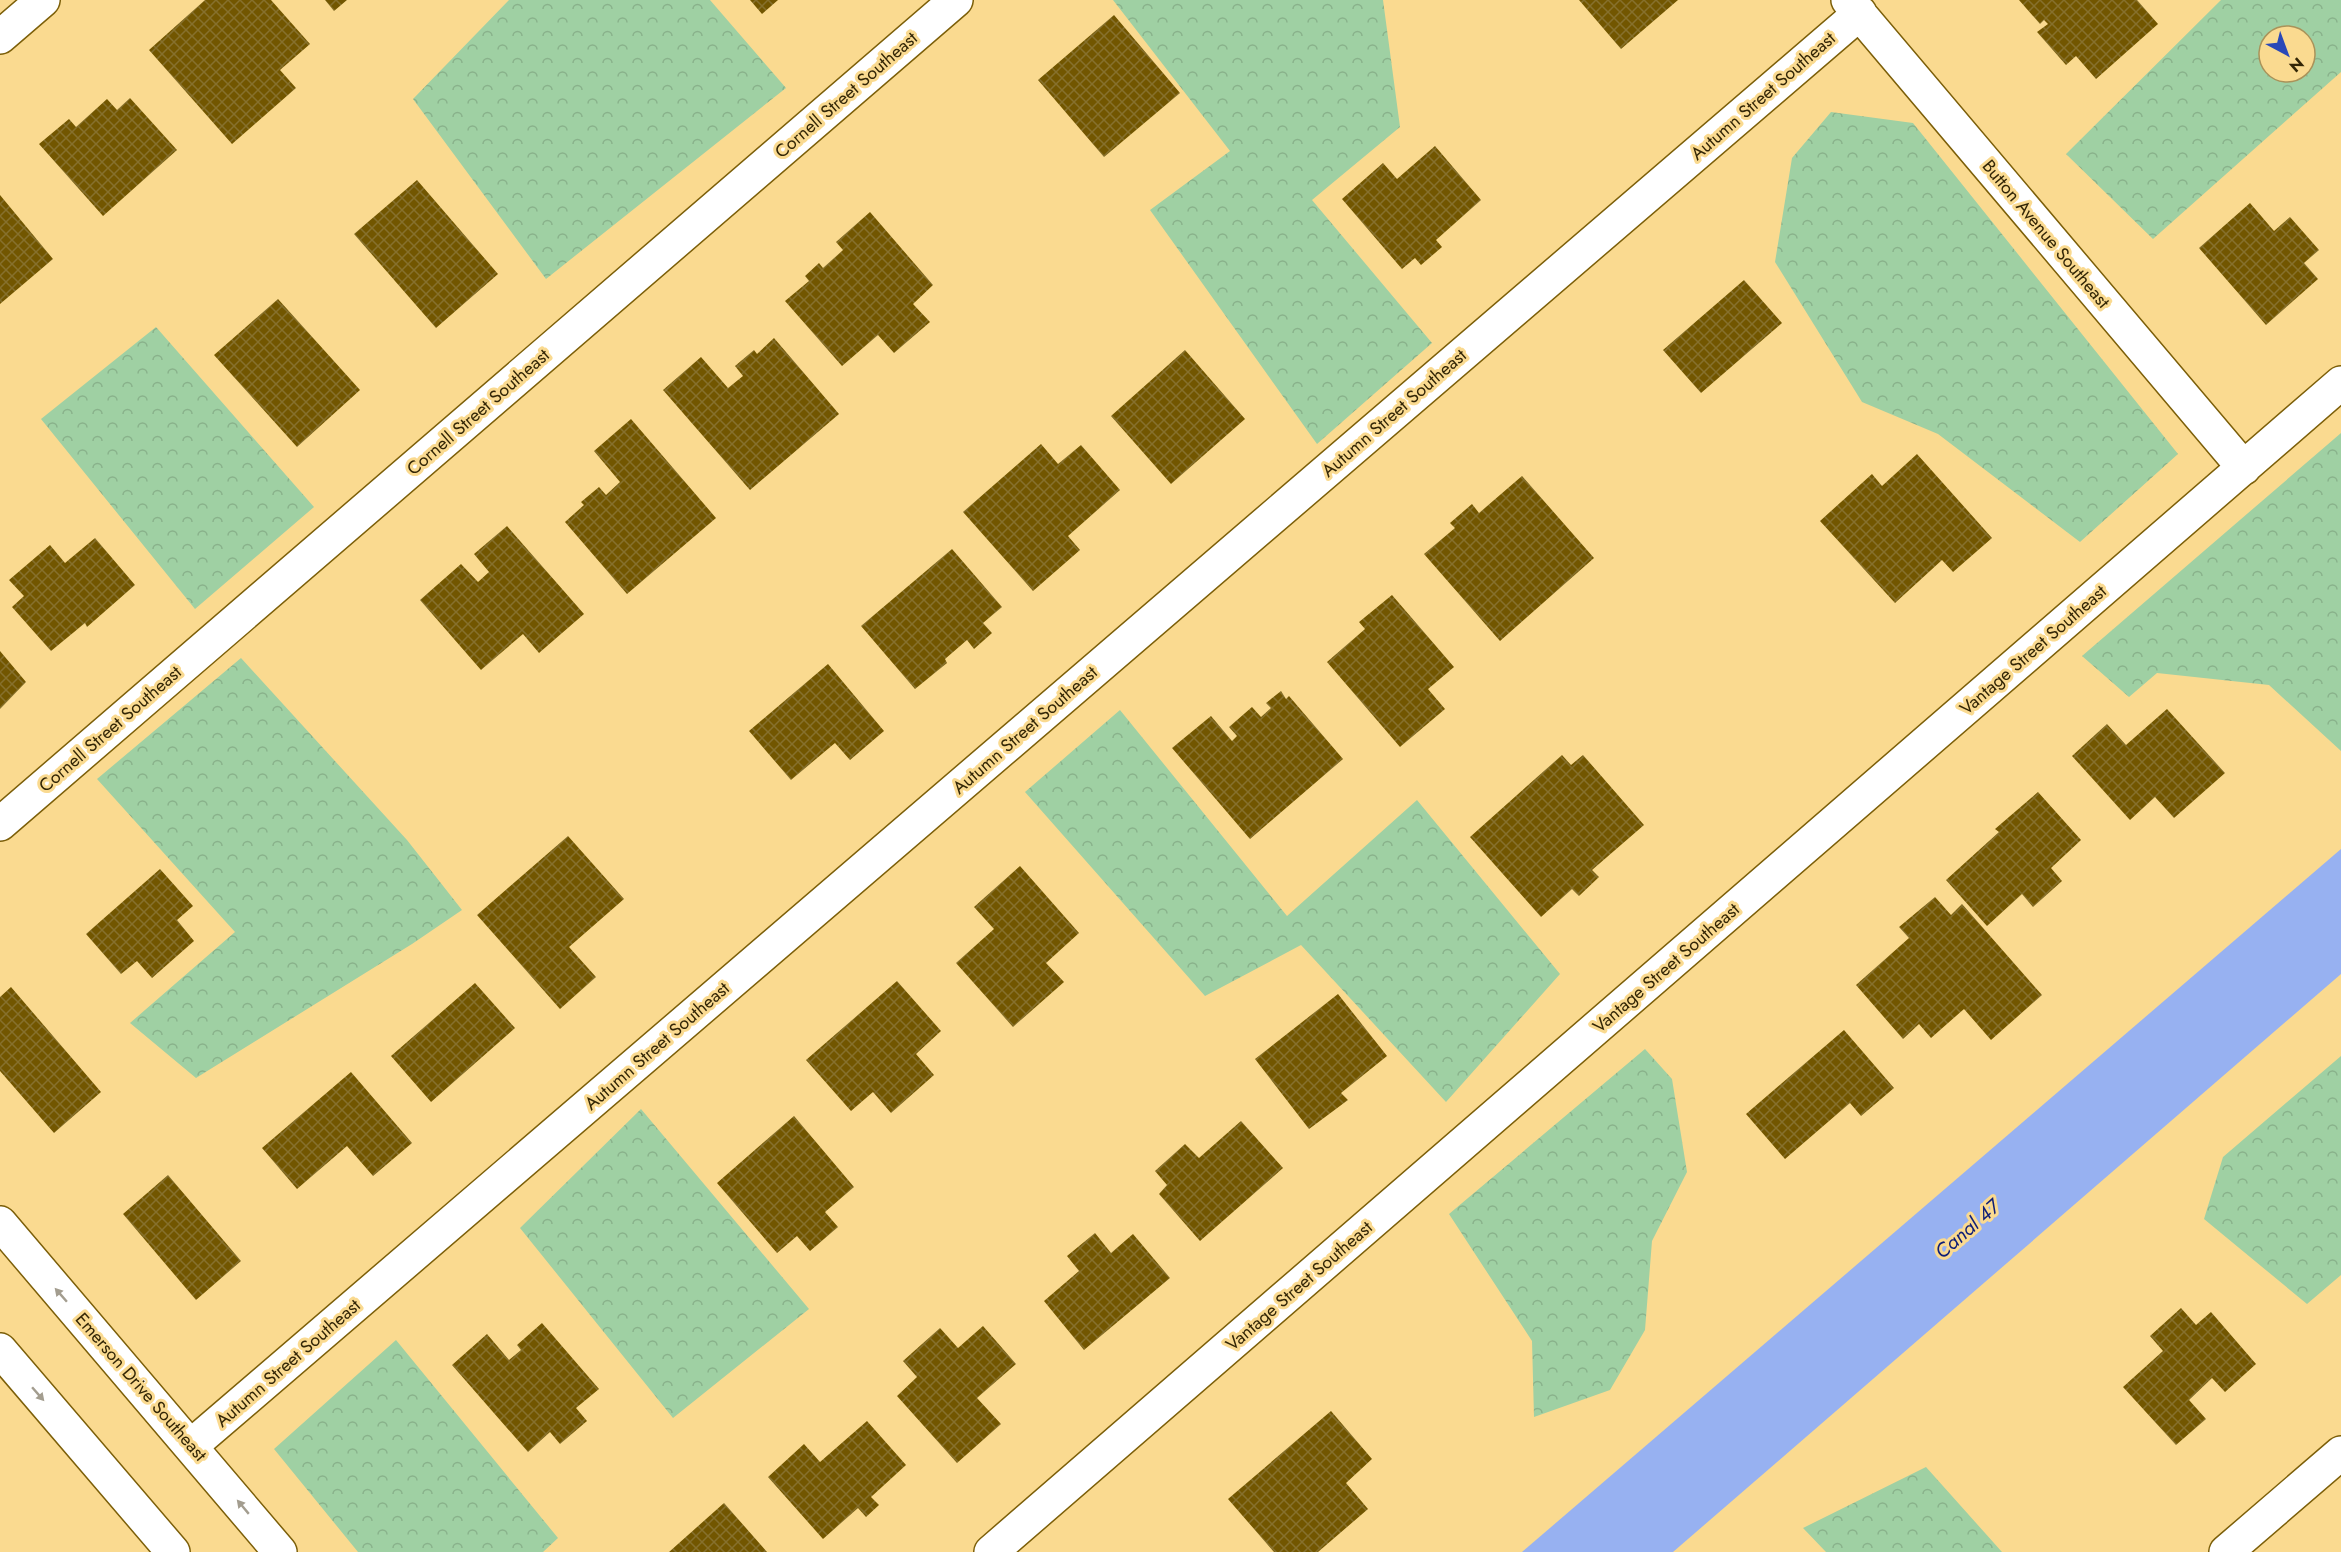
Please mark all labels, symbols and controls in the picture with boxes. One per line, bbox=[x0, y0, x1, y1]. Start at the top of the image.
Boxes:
north arrow bbox=[2257, 24, 2317, 84]
street label: Cornell Street Southeast bbox=[769, 25, 924, 164]
street label: Autumn Street Southeast bbox=[1685, 25, 1842, 166]
text: N bbox=[2284, 52, 2309, 78]
street label: Button Avenue Southeast bbox=[1976, 154, 2116, 314]
street label: Cornell Street Southeast bbox=[401, 342, 556, 481]
street label: Autumn Street Southeast bbox=[1316, 342, 1473, 483]
street label: Vantage Street Southeast bbox=[1954, 578, 2113, 721]
street label: Cornell Street Southeast bbox=[33, 659, 188, 798]
street label: Autumn Street Southeast bbox=[947, 659, 1104, 800]
street label: Vantage Street Southeast bbox=[1587, 896, 1746, 1039]
street label: Autumn Street Southeast bbox=[579, 975, 736, 1116]
water label: Canal 47 bbox=[1929, 1192, 2007, 1266]
street label: Vantage Street Southeast bbox=[1220, 1214, 1379, 1357]
one-way arrow bbox=[55, 1287, 68, 1303]
street label: Autumn Street Southeast bbox=[210, 1292, 367, 1433]
street label: Emerson Drive Southeast bbox=[69, 1307, 213, 1467]
one-way arrow bbox=[31, 1386, 44, 1401]
one-way arrow bbox=[236, 1499, 249, 1515]

